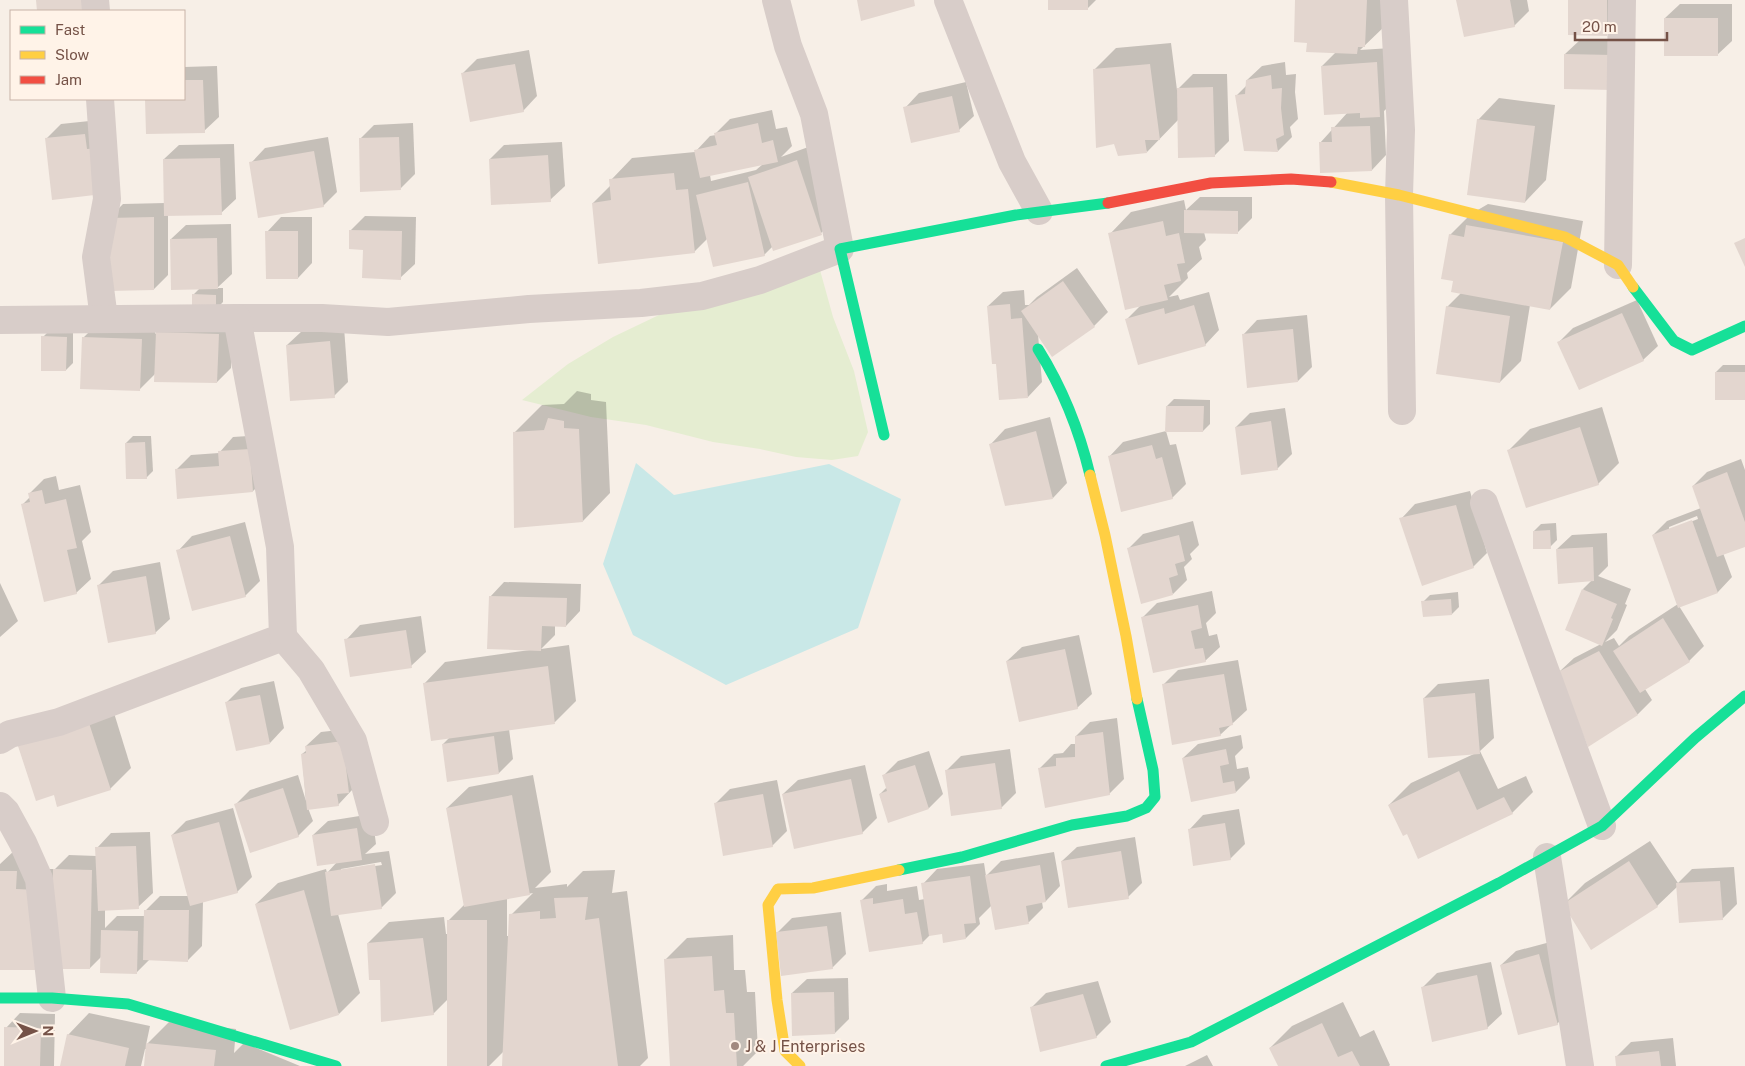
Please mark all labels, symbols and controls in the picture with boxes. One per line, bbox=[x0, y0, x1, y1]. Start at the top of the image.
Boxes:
legend bbox=[10, 10, 185, 100]
scale bar bbox=[1575, 10, 1668, 42]
text: 20 m bbox=[1582, 18, 1617, 35]
text: Fast bbox=[55, 21, 85, 38]
text: Slow bbox=[55, 46, 90, 63]
text: Jam bbox=[55, 71, 82, 88]
north arrow bbox=[10, 1006, 60, 1056]
text: N bbox=[40, 1025, 56, 1036]
place label: J & J Enterprises bbox=[745, 1037, 865, 1056]
marker: J & J Enterprises bbox=[729, 1040, 741, 1052]

